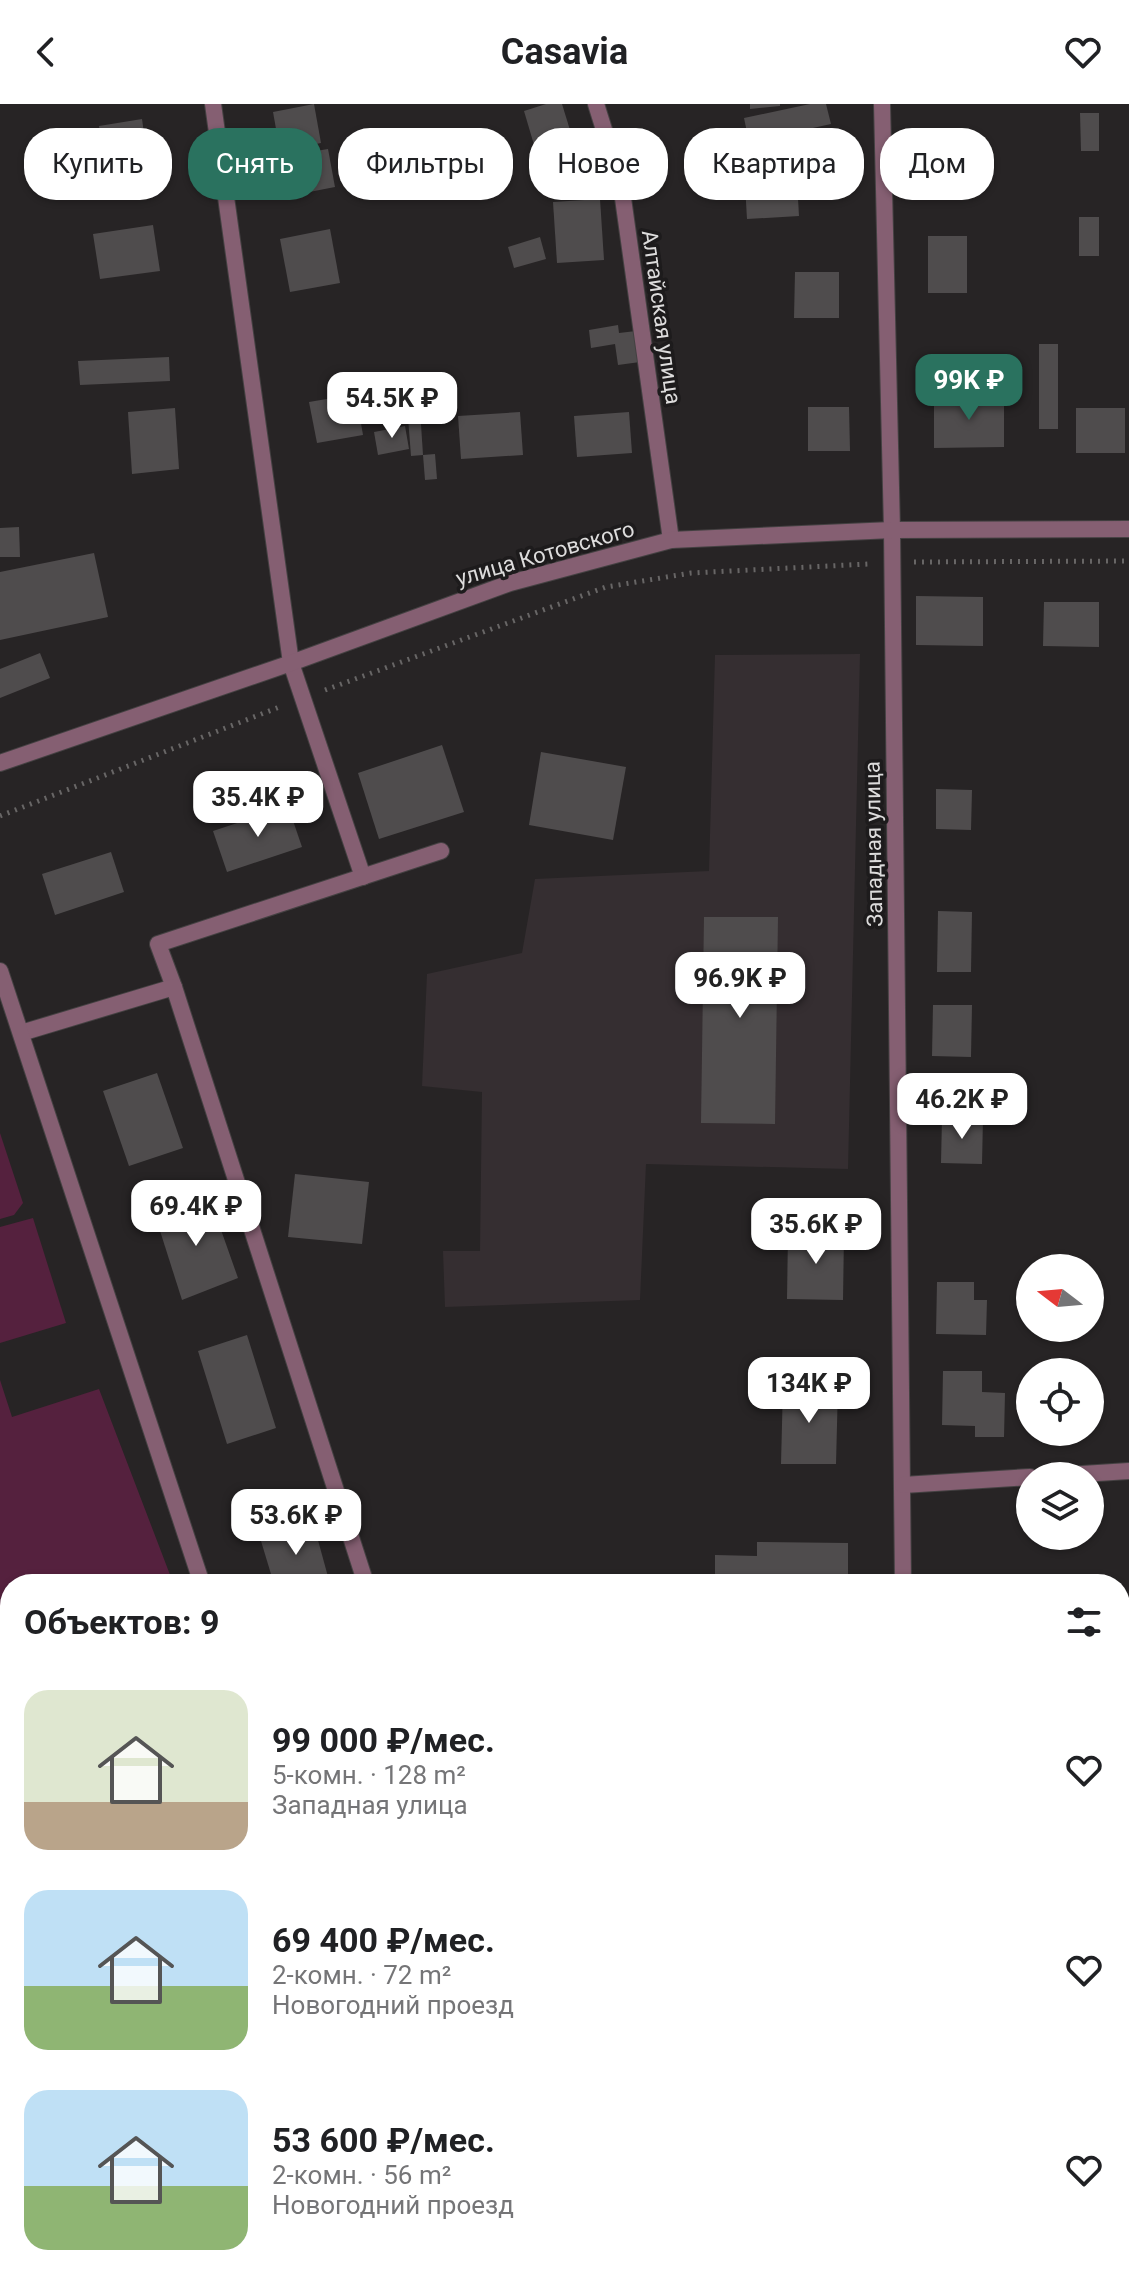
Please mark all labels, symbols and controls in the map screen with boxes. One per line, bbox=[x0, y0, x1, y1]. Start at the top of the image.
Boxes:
icon: back bbox=[24, 30, 68, 74]
icon: heart bbox=[1061, 30, 1105, 74]
text: Casavia bbox=[501, 31, 628, 73]
chip: Купить bbox=[24, 128, 172, 200]
chip: Снять bbox=[188, 128, 322, 200]
chip: Фильтры bbox=[338, 128, 513, 200]
chip: Новое bbox=[529, 128, 668, 200]
chip: Квартира bbox=[684, 128, 864, 200]
chip: Дом bbox=[880, 128, 994, 200]
street label: Алтайская улица bbox=[637, 228, 686, 406]
pin: 99K ₽ bbox=[913, 354, 1025, 422]
text: 99K ₽ bbox=[933, 365, 1005, 395]
pin: 54.5K ₽ bbox=[318, 372, 466, 440]
text: 54.5K ₽ bbox=[345, 383, 439, 413]
street label: улица Котовского bbox=[453, 516, 637, 591]
street label: Западная улица bbox=[860, 761, 887, 927]
pin: 35.4K ₽ bbox=[184, 771, 332, 839]
text: 35.4K ₽ bbox=[211, 782, 305, 812]
pin: 96.9K ₽ bbox=[666, 952, 814, 1020]
text: 96.9K ₽ bbox=[693, 963, 787, 993]
pin: 46.2K ₽ bbox=[888, 1073, 1036, 1141]
text: 46.2K ₽ bbox=[915, 1084, 1009, 1114]
pin: 69.4K ₽ bbox=[122, 1180, 270, 1248]
text: 69.4K ₽ bbox=[149, 1191, 243, 1221]
pin: 35.6K ₽ bbox=[742, 1198, 890, 1266]
text: 35.6K ₽ bbox=[769, 1209, 863, 1239]
north arrow bbox=[1016, 1254, 1104, 1342]
map controls bbox=[1016, 1254, 1104, 1550]
pin: 134K ₽ bbox=[744, 1357, 874, 1425]
button: locate bbox=[1016, 1358, 1104, 1446]
text: 134K ₽ bbox=[766, 1368, 852, 1398]
button: layers bbox=[1016, 1462, 1104, 1550]
pin: 53.6K ₽ bbox=[222, 1489, 370, 1557]
text: 53.6K ₽ bbox=[249, 1500, 343, 1530]
icon: filters bbox=[1062, 1600, 1106, 1644]
text: Объектов: 9 bbox=[24, 1602, 219, 1642]
text: 99 000 ₽/мес. bbox=[272, 1720, 495, 1760]
icon: home bbox=[88, 1722, 184, 1818]
icon: heart bbox=[1062, 1748, 1106, 1792]
text: 5-комн. · 128 m² bbox=[272, 1760, 466, 1790]
text: Западная улица bbox=[272, 1790, 468, 1820]
text: 69 400 ₽/мес. bbox=[272, 1920, 495, 1960]
icon: home bbox=[88, 1922, 184, 2018]
icon: heart bbox=[1062, 1948, 1106, 1992]
text: 2-комн. · 72 m² bbox=[272, 1960, 451, 1990]
text: Новогодний проезд bbox=[272, 1990, 514, 2020]
text: 53 600 ₽/мес. bbox=[272, 2120, 495, 2160]
icon: home bbox=[88, 2122, 184, 2218]
icon: heart bbox=[1062, 2148, 1106, 2192]
text: 2-комн. · 56 m² bbox=[272, 2160, 451, 2190]
text: Новогодний проезд bbox=[272, 2190, 514, 2220]

